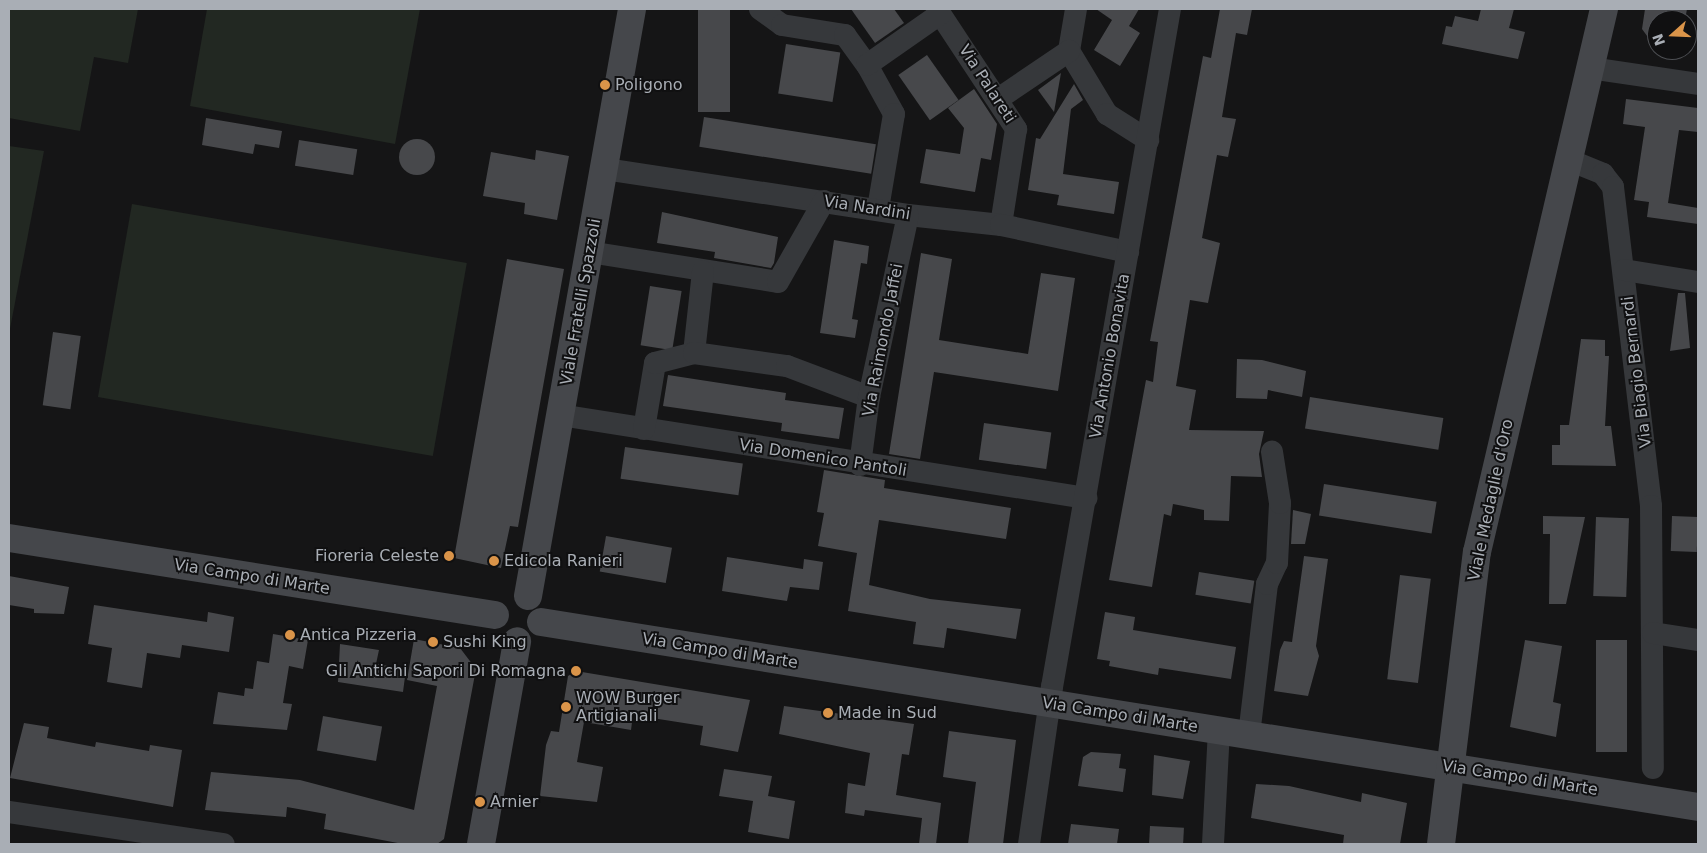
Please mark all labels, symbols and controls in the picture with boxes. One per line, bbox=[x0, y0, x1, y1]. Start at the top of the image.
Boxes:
north arrow bbox=[1647, 10, 1697, 60]
text: N bbox=[1649, 32, 1668, 48]
street label: Via Palareti bbox=[955, 41, 1019, 127]
place label: Poligono bbox=[615, 75, 683, 95]
marker: Poligono bbox=[599, 79, 611, 91]
street label: Via Nardini bbox=[822, 192, 912, 224]
street label: Viale Fratelli Spazzoli bbox=[557, 217, 605, 387]
street label: Via Raimondo Jaffei bbox=[859, 262, 907, 418]
street label: Via Antonio Bonavita bbox=[1086, 272, 1134, 440]
street label: Via Biagio Bernardi bbox=[1618, 295, 1656, 449]
street label: Viale Medaglie d'Oro bbox=[1464, 417, 1518, 583]
street label: Via Domenico Pantoli bbox=[738, 435, 908, 481]
place label: Fioreria Celeste bbox=[315, 546, 439, 566]
marker: Fioreria Celeste bbox=[443, 550, 455, 562]
place label: Edicola Ranieri bbox=[504, 551, 623, 571]
street label: Via Campo di Marte bbox=[173, 555, 331, 599]
marker: Edicola Ranieri bbox=[488, 555, 500, 567]
place label: Antica Pizzeria bbox=[300, 625, 417, 645]
marker: Antica Pizzeria bbox=[284, 629, 296, 641]
street label: Via Campo di Marte bbox=[641, 629, 799, 673]
place label: Sushi King bbox=[443, 632, 527, 652]
marker: Sushi King bbox=[427, 636, 439, 648]
place label: Gli Antichi Sapori Di Romagna bbox=[326, 661, 566, 681]
marker: Gli Antichi Sapori Di Romagna bbox=[570, 665, 582, 677]
place label: WOW Burger Artigianali bbox=[576, 688, 679, 726]
street label: Via Campo di Marte bbox=[1041, 693, 1199, 737]
marker: WOW Burger Artigianali bbox=[560, 701, 572, 713]
place label: Made in Sud bbox=[838, 703, 937, 723]
marker: Made in Sud bbox=[822, 707, 834, 719]
street label: Via Campo di Marte bbox=[1441, 756, 1599, 800]
place label: Arnier bbox=[490, 792, 538, 812]
marker: Arnier bbox=[474, 796, 486, 808]

